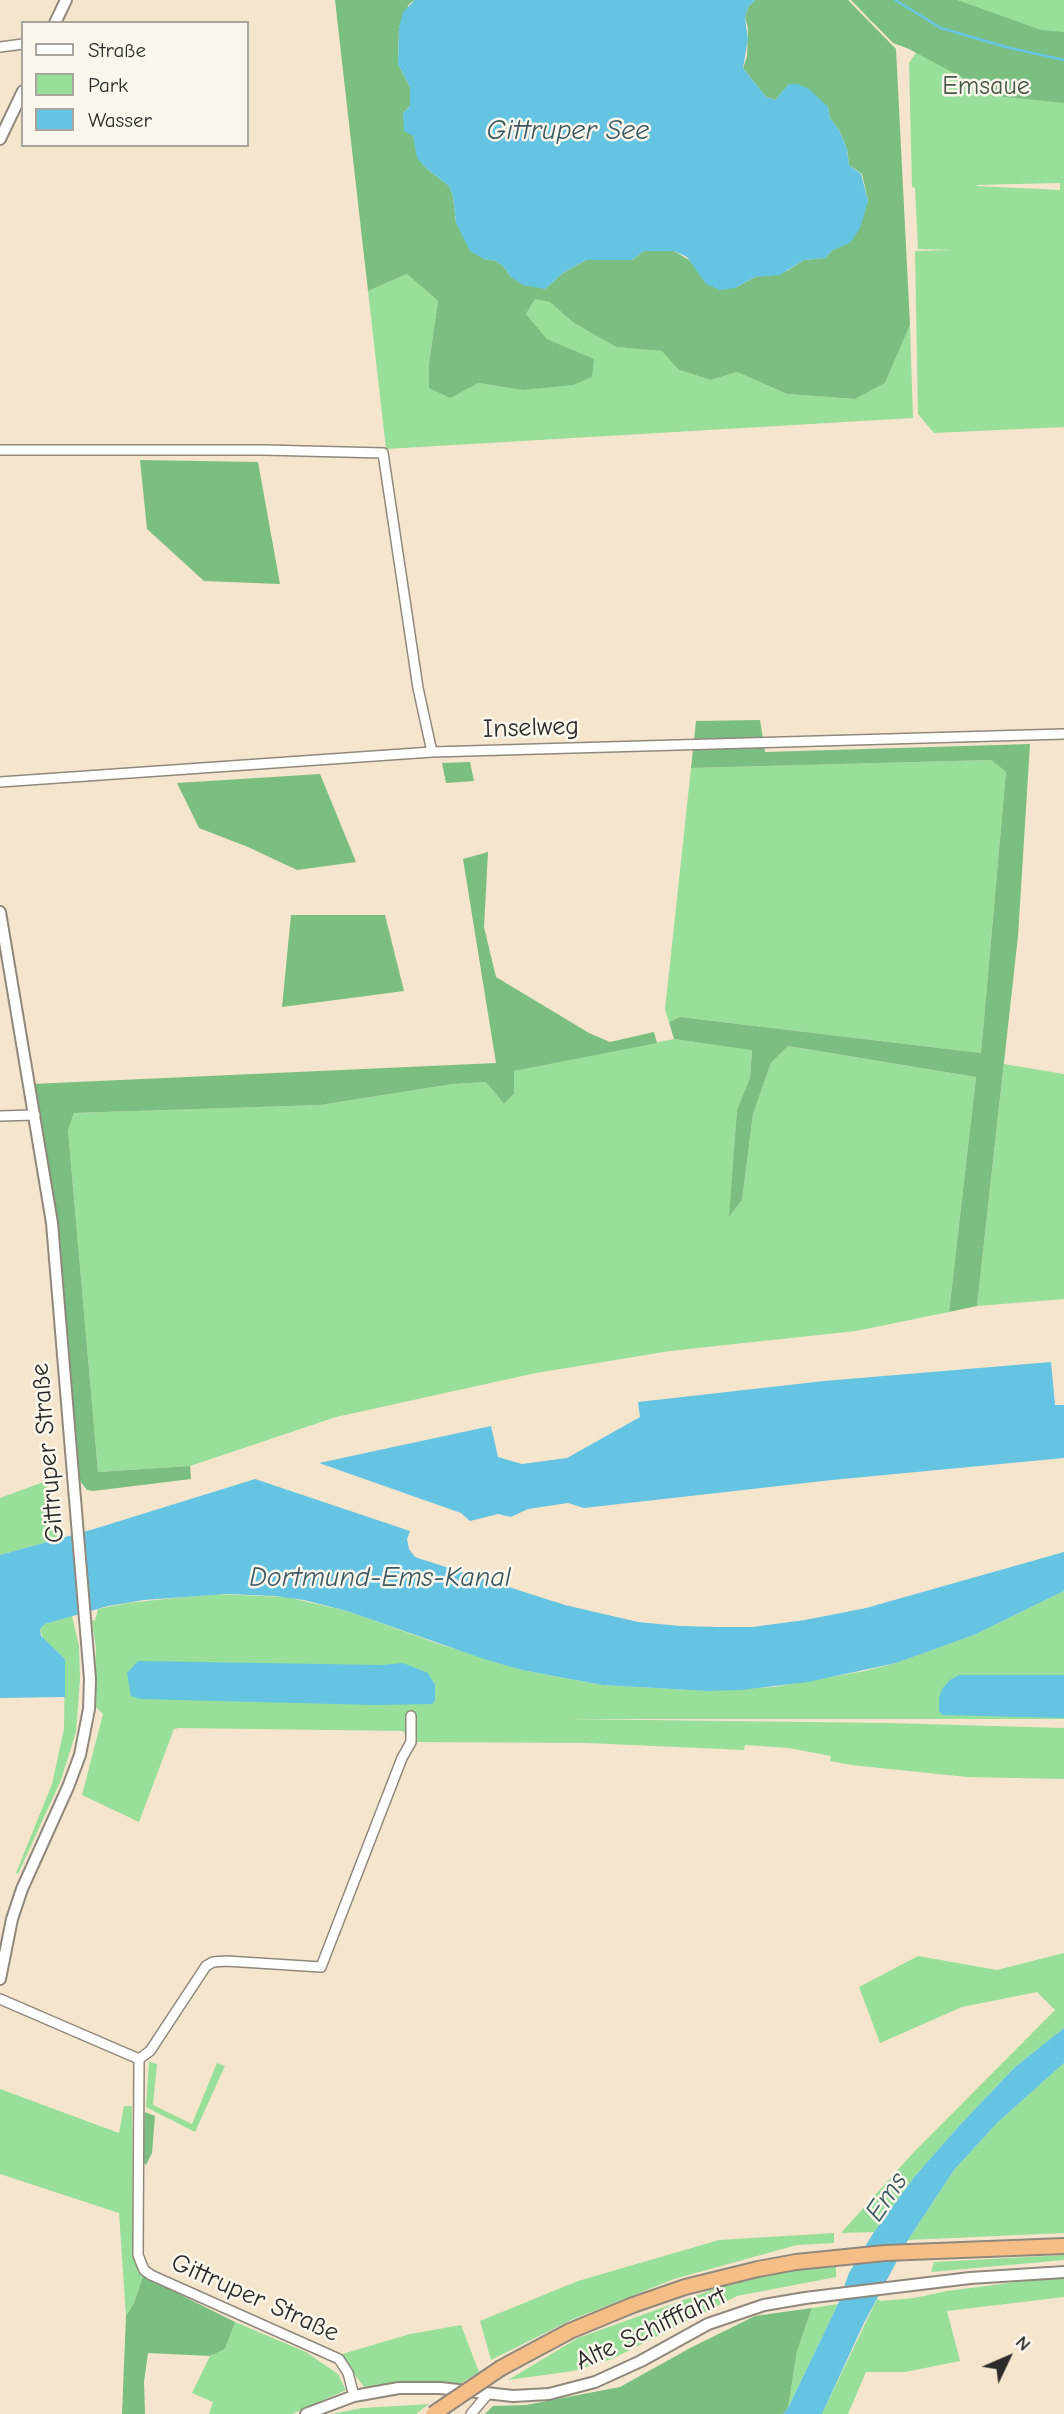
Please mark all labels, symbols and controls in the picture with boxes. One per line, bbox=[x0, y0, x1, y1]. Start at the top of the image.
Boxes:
legend bbox=[21, 21, 248, 147]
text: Straße bbox=[88, 38, 146, 62]
park label: Emsaue bbox=[942, 71, 1030, 103]
text: Park bbox=[88, 73, 128, 97]
text: Wasser bbox=[88, 108, 152, 132]
water label: Gittruper See bbox=[487, 114, 649, 148]
street label: Inselweg bbox=[483, 711, 579, 745]
street label: Gittruper Straße bbox=[25, 1362, 71, 1544]
water label: Dortmund-Ems-Kanal bbox=[249, 1561, 511, 1595]
water label: Ems bbox=[859, 2166, 915, 2228]
street label: Gittruper Straße bbox=[166, 2247, 344, 2349]
street label: Alte Schifffahrt bbox=[571, 2281, 731, 2377]
north arrow bbox=[973, 2323, 1043, 2393]
text: N bbox=[1011, 2331, 1035, 2356]

